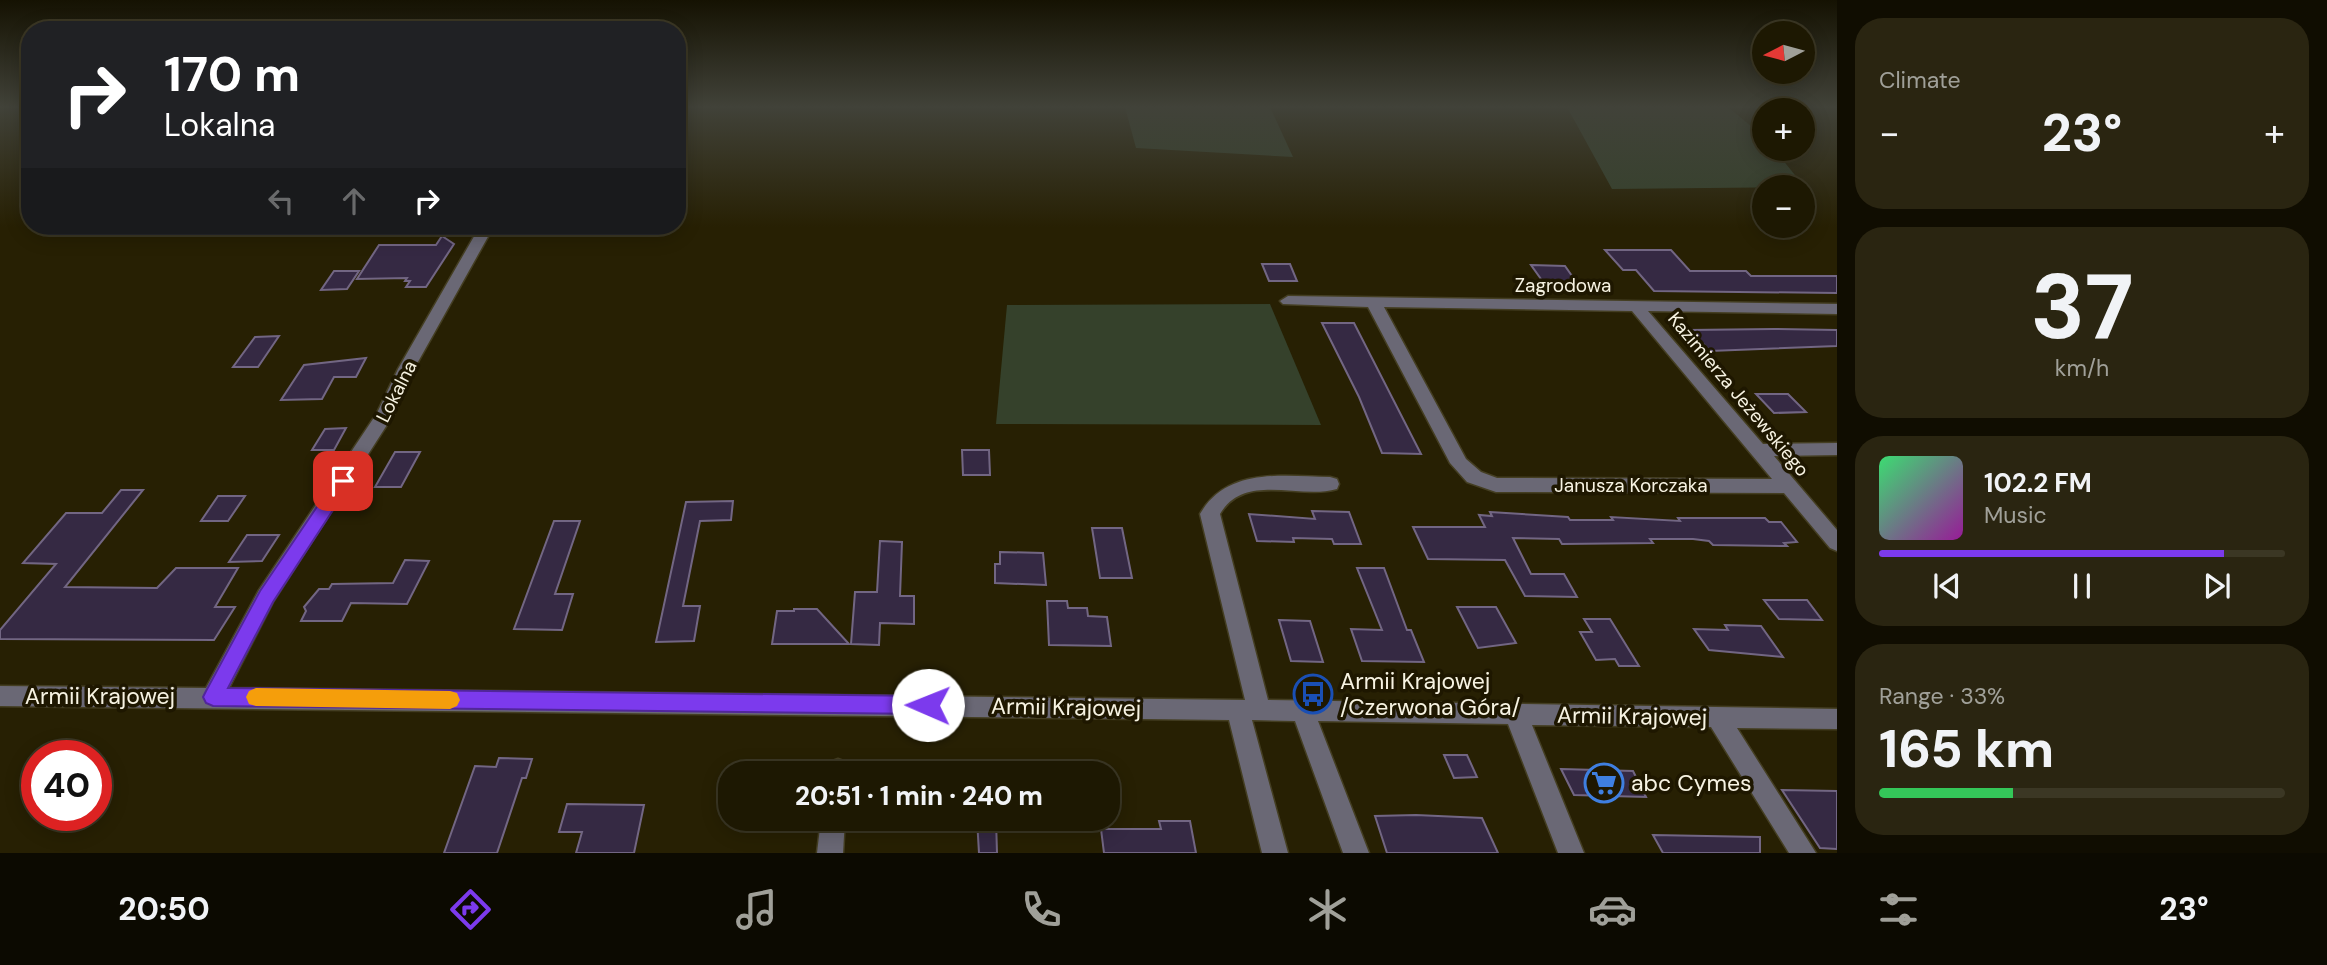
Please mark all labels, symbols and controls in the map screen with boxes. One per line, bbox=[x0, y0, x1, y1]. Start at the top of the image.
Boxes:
north arrow bbox=[1752, 21, 1815, 84]
map controls bbox=[1752, 21, 1815, 238]
text: 170 m bbox=[164, 42, 300, 106]
icon: right bbox=[49, 49, 140, 140]
text: Climate bbox=[1879, 65, 1961, 95]
button: + bbox=[1752, 98, 1815, 161]
text: 23° bbox=[2042, 99, 2122, 167]
text: Lokalna bbox=[164, 104, 276, 146]
text: − bbox=[1879, 108, 1900, 158]
text: + bbox=[2264, 108, 2285, 158]
button: − bbox=[1752, 175, 1815, 238]
icon: left bbox=[262, 182, 300, 220]
icon: ahead bbox=[335, 182, 373, 220]
icon: right bbox=[408, 182, 446, 220]
text: 37 bbox=[2030, 248, 2134, 366]
street label: Zagrodowa bbox=[1515, 273, 1611, 298]
street label: Kazimierza Jeżewskiego bbox=[1662, 307, 1815, 482]
text: km/h bbox=[2055, 353, 2109, 383]
street label: Lokalna bbox=[370, 356, 423, 426]
pin bbox=[313, 451, 373, 511]
icon: arrive bbox=[324, 462, 362, 500]
text: 102.2 FM bbox=[1984, 466, 2092, 500]
street label: Janusza Korczaka bbox=[1554, 473, 1708, 498]
text: Music bbox=[1984, 500, 2047, 530]
icon: previous bbox=[1928, 567, 1966, 605]
icon: pause bbox=[2063, 567, 2101, 605]
icon: next bbox=[2198, 567, 2236, 605]
place label: Armii Krajowej /Czerwona Góra/ bbox=[1340, 666, 1521, 722]
position arrow bbox=[891, 668, 965, 742]
bus stop icon: Armii Krajowej /Czerwona Góra/ bbox=[1292, 673, 1334, 715]
street label: Armii Krajowej bbox=[25, 681, 175, 711]
text: Range · 33% bbox=[1879, 681, 2005, 711]
street label: Armii Krajowej bbox=[991, 691, 1141, 723]
street label: Armii Krajowej bbox=[1557, 700, 1707, 732]
text: 165 km bbox=[1879, 715, 2054, 783]
speed limit sign: 40 bbox=[21, 740, 112, 831]
supermarket icon: abc Cymes bbox=[1583, 762, 1625, 804]
place label: abc Cymes bbox=[1631, 768, 1752, 798]
text: 20:51 · 1 min · 240 m bbox=[795, 779, 1043, 813]
icon: directions bbox=[446, 885, 495, 934]
icon: music bbox=[732, 885, 781, 934]
icon: phone bbox=[1017, 885, 1066, 934]
icon: climate bbox=[1303, 885, 1352, 934]
icon: car bbox=[1588, 885, 1637, 934]
icon: filters bbox=[1874, 885, 1923, 934]
text: 20:50 bbox=[118, 888, 210, 930]
text: 23° bbox=[2159, 888, 2209, 930]

